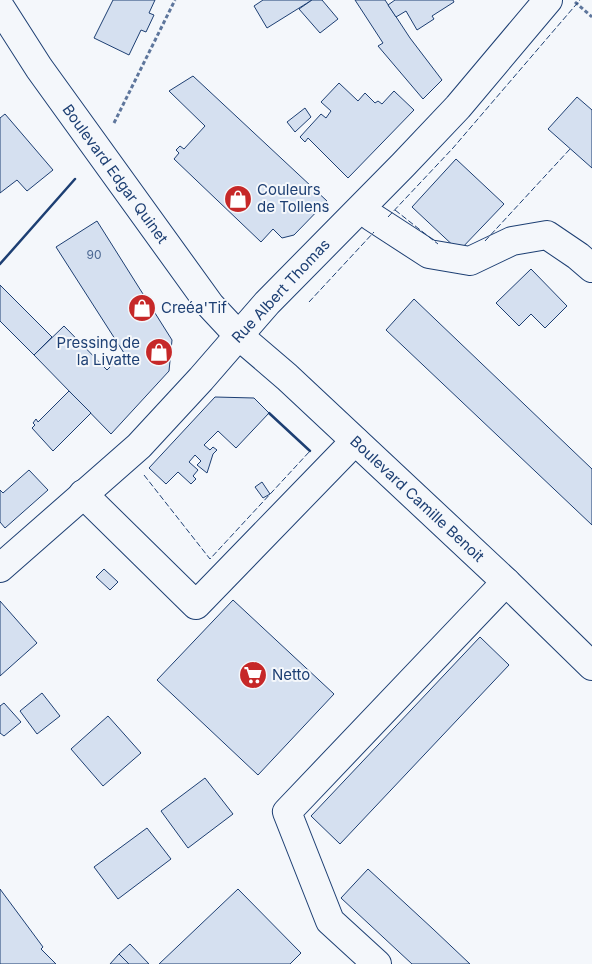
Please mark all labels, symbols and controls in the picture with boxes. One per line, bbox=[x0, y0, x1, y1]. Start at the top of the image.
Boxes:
street label: Boulevard Edgar Quinet bbox=[58, 100, 172, 247]
place label: Couleurs de Tollens bbox=[257, 180, 330, 216]
shop icon: Couleurs de Tollens bbox=[223, 184, 253, 214]
street label: Rue Albert Thomas bbox=[228, 235, 334, 347]
house number: 90 bbox=[86, 247, 102, 262]
shop icon: Creéa'Tif bbox=[127, 293, 157, 323]
place label: Creéa'Tif bbox=[161, 298, 227, 317]
place label: Pressing de la Livatte bbox=[57, 333, 140, 369]
shop icon: Pressing de la Livatte bbox=[144, 337, 174, 367]
street label: Boulevard Camille Benoit bbox=[346, 431, 488, 566]
supermarket icon: Netto bbox=[238, 660, 268, 690]
place label: Netto bbox=[272, 665, 310, 684]

